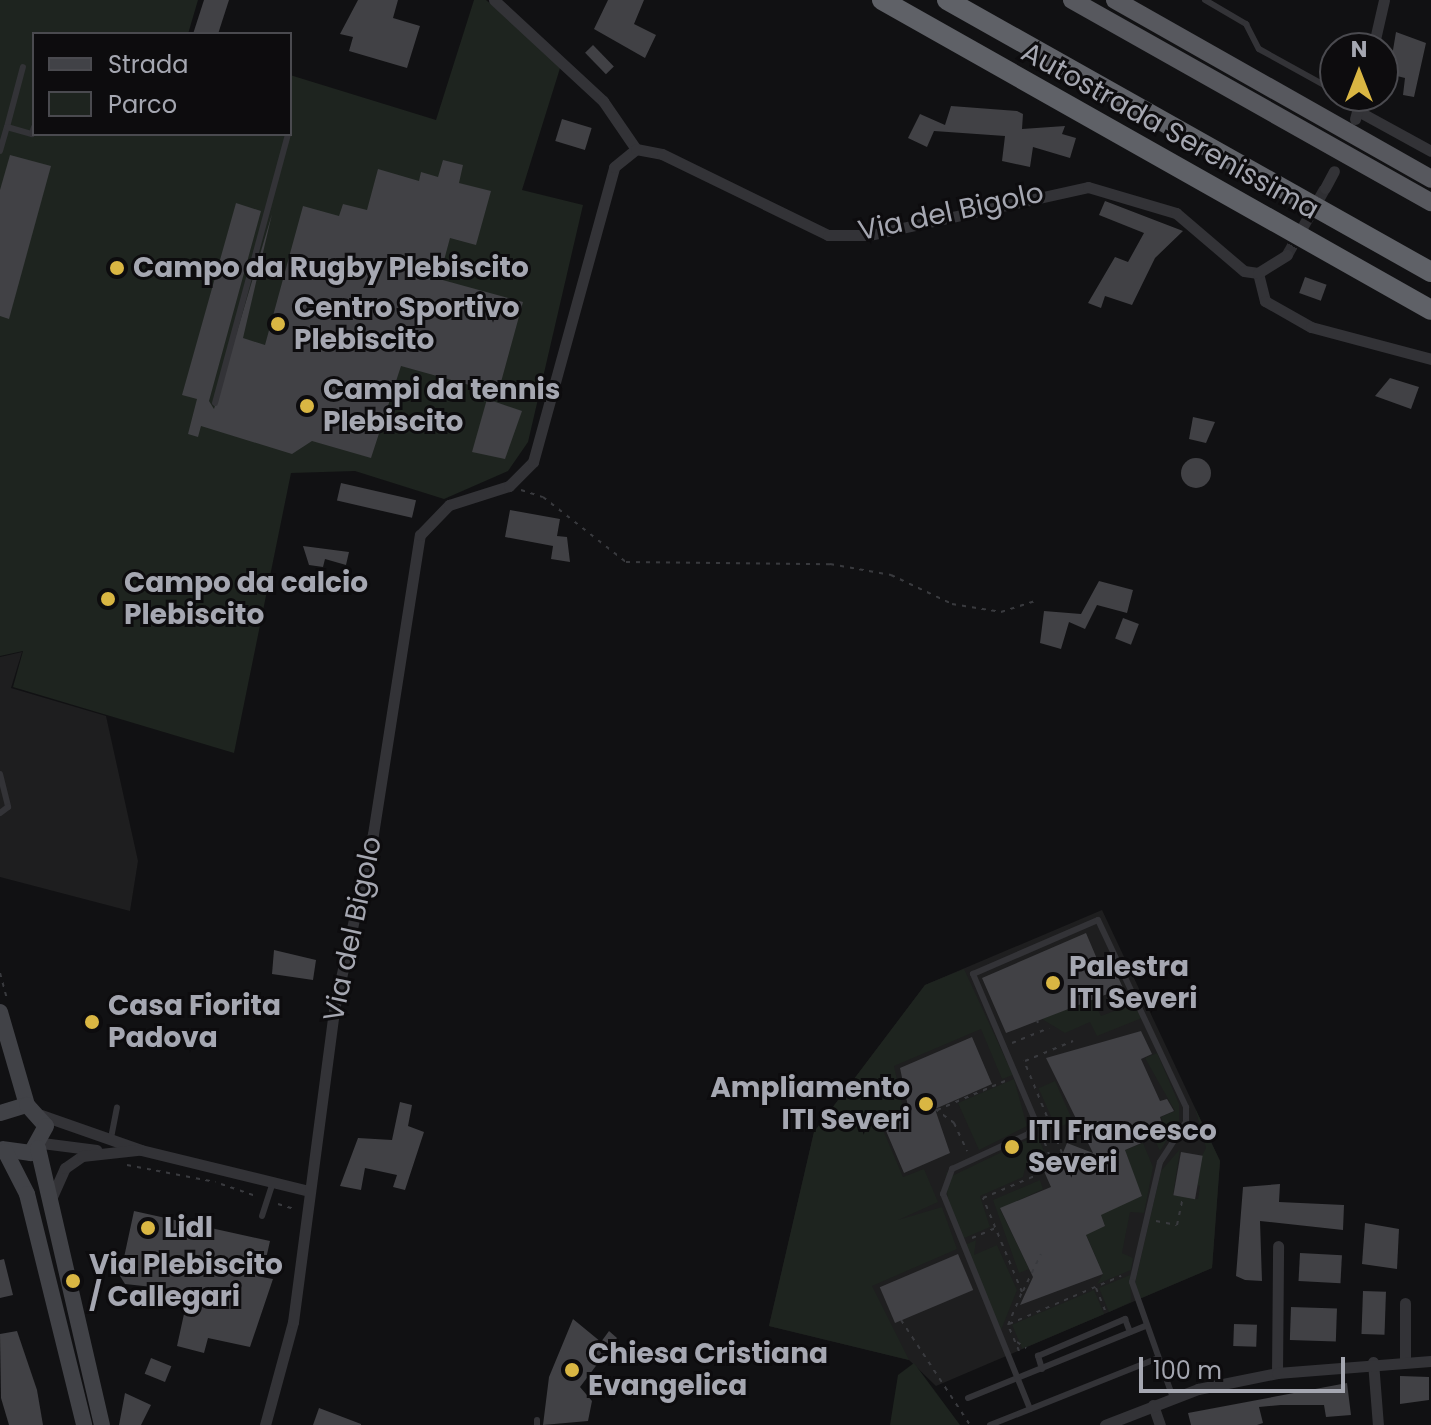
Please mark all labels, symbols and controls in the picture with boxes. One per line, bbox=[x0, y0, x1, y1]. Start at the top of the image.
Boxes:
legend bbox=[32, 32, 292, 136]
north arrow bbox=[1319, 32, 1399, 112]
text: N bbox=[1351, 34, 1367, 65]
street label: Autostrada Serenissima bbox=[1015, 35, 1325, 227]
text: Strada bbox=[108, 48, 188, 81]
text: Parco bbox=[108, 88, 177, 121]
street label: Via del Bigolo bbox=[855, 176, 1047, 248]
place label: Campo da Rugby Plebiscito bbox=[133, 251, 529, 285]
marker: Campo da Rugby Plebiscito bbox=[108, 259, 126, 277]
place label: Centro Sportivo Plebiscito bbox=[294, 291, 520, 357]
marker: Centro Sportivo Plebiscito bbox=[269, 315, 287, 333]
place label: Campi da tennis Plebiscito bbox=[323, 373, 560, 439]
marker: Campi da tennis Plebiscito bbox=[298, 397, 316, 415]
place label: Campo da calcio Plebiscito bbox=[124, 566, 368, 632]
marker: Campo da calcio Plebiscito bbox=[99, 590, 117, 608]
street label: Via del Bigolo bbox=[317, 833, 389, 1025]
place label: Palestra ITI Severi bbox=[1069, 950, 1197, 1016]
marker: Palestra ITI Severi bbox=[1044, 974, 1062, 992]
place label: Casa Fiorita Padova bbox=[108, 989, 281, 1055]
marker: Casa Fiorita Padova bbox=[83, 1013, 101, 1031]
place label: Ampliamento ITI Severi bbox=[710, 1071, 910, 1137]
marker: Ampliamento ITI Severi bbox=[917, 1095, 935, 1113]
place label: ITI Francesco Severi bbox=[1028, 1114, 1217, 1180]
marker: ITI Francesco Severi bbox=[1003, 1138, 1021, 1156]
place label: Lidl bbox=[164, 1211, 213, 1245]
marker: Lidl bbox=[139, 1219, 157, 1237]
place label: Via Plebiscito / Callegari bbox=[89, 1248, 283, 1314]
marker: Via Plebiscito / Callegari bbox=[64, 1272, 82, 1290]
place label: Chiesa Cristiana Evangelica bbox=[588, 1337, 828, 1403]
scale bar bbox=[1143, 1341, 1349, 1391]
text: 100 m bbox=[1153, 1354, 1222, 1387]
marker: Chiesa Cristiana Evangelica bbox=[563, 1361, 581, 1379]

